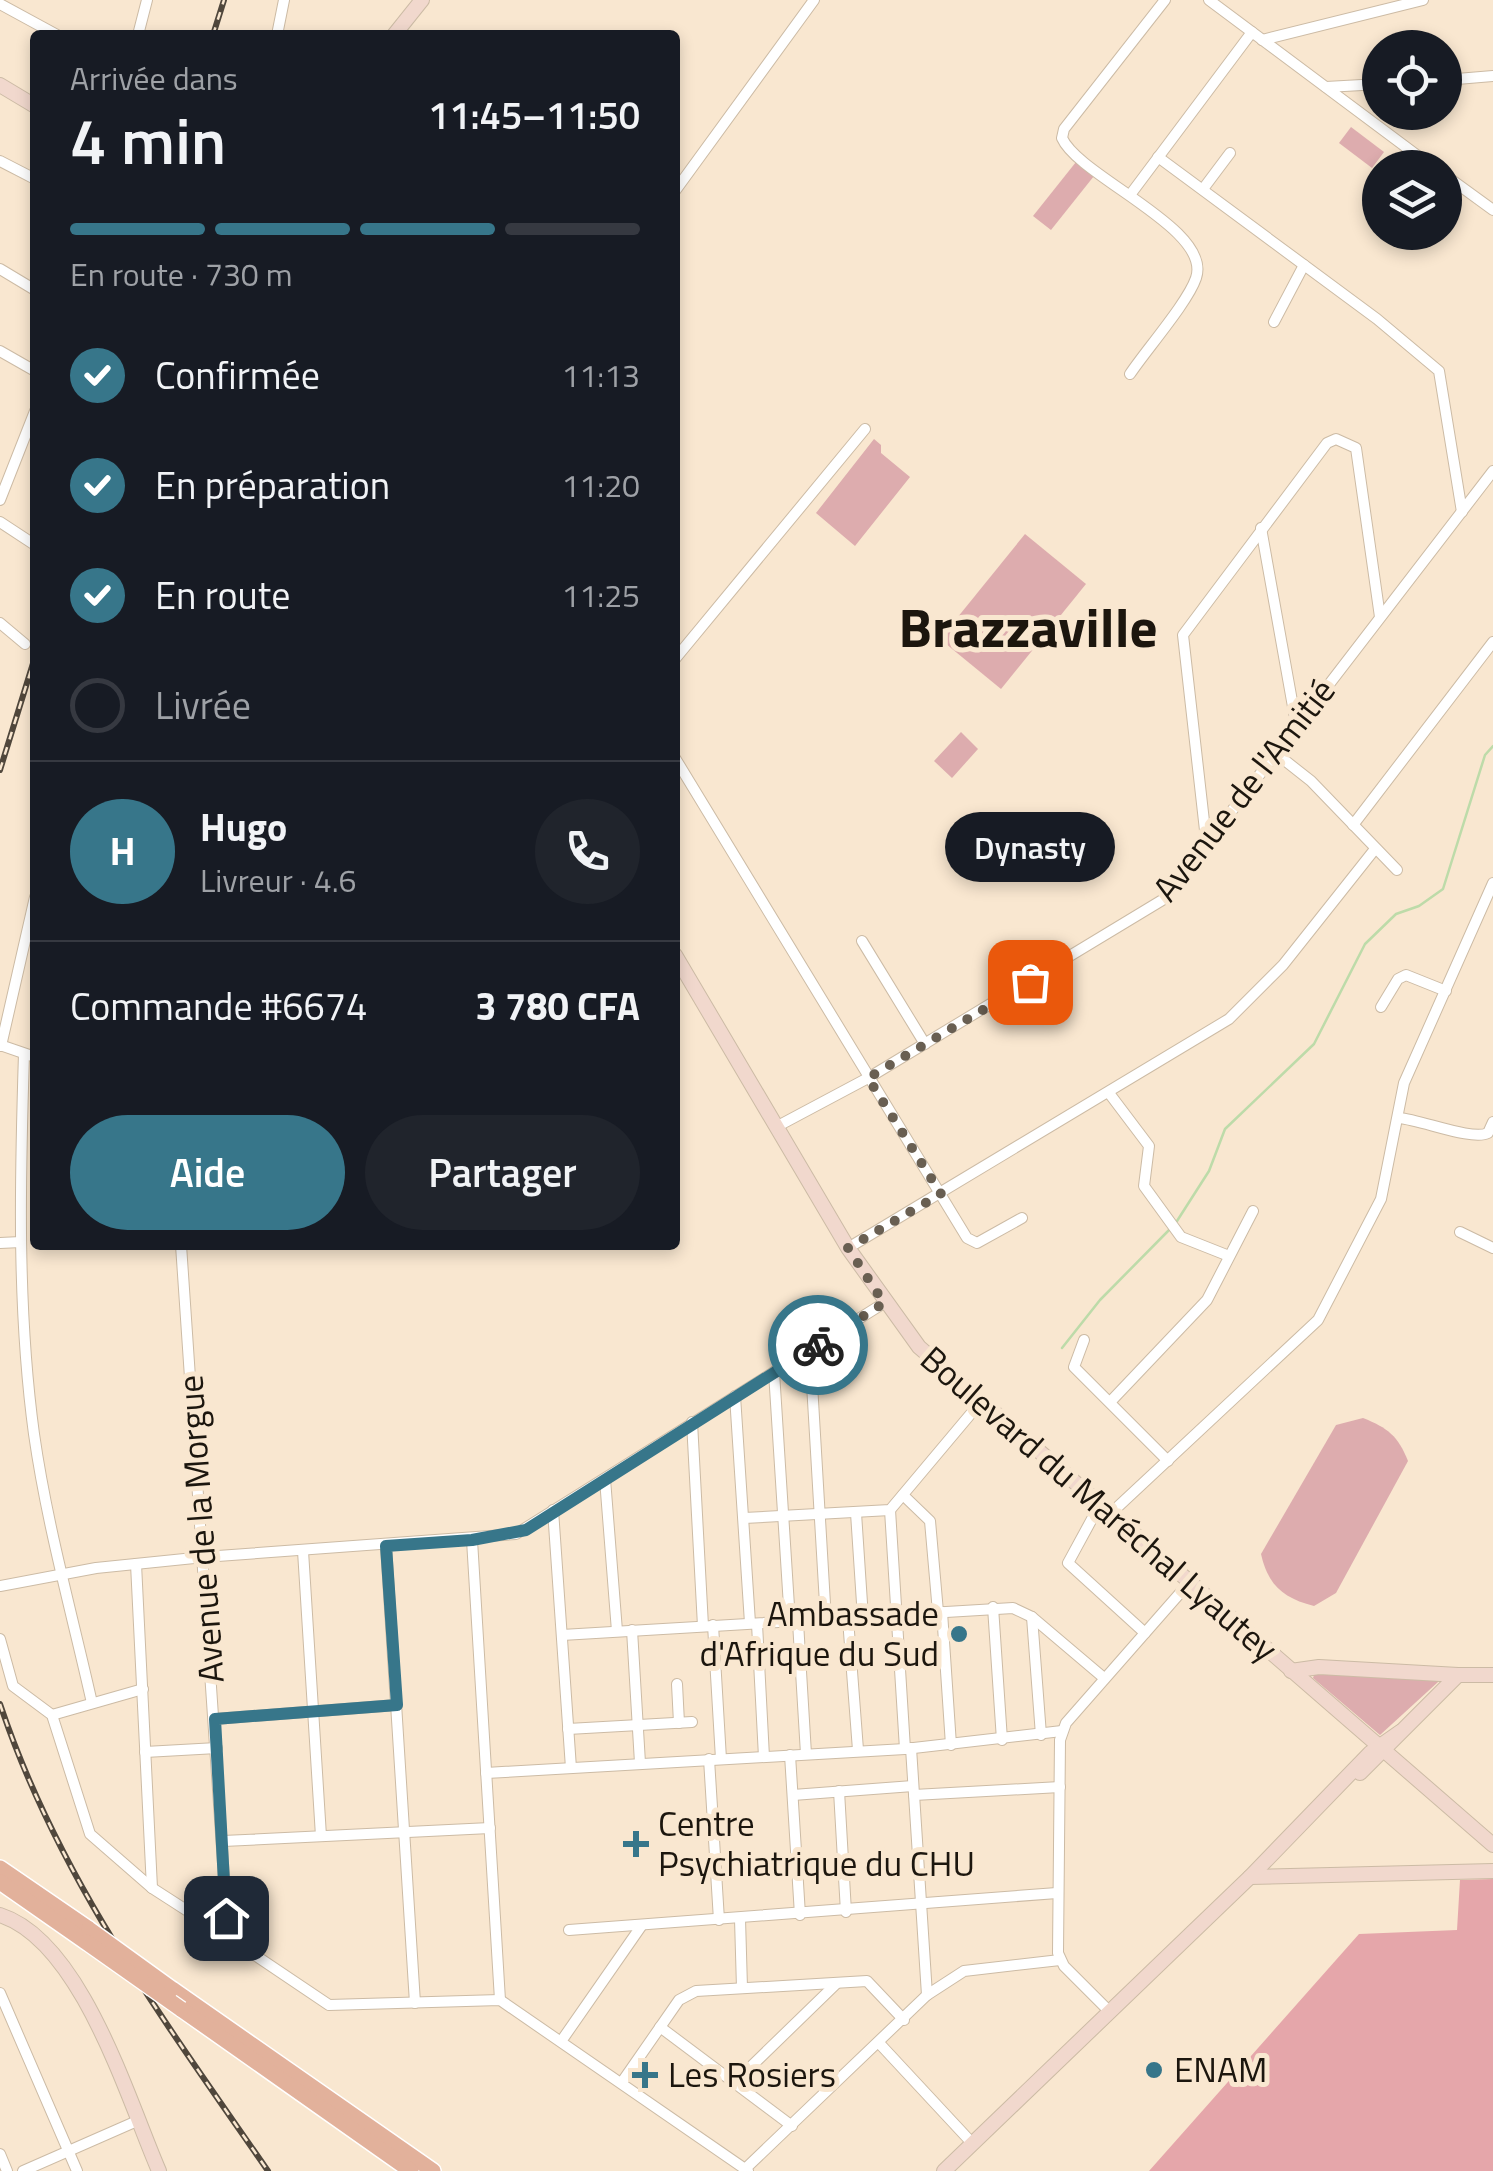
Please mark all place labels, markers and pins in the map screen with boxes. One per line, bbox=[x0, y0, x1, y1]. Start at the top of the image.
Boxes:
callout: Dynasty bbox=[945, 812, 1115, 882]
pin bbox=[988, 940, 1073, 1025]
place label: Ambassade d'Afrique du Sud bbox=[699, 1586, 939, 1680]
marker: Ambassade d'Afrique du Sud bbox=[948, 1623, 970, 1645]
place label: Centre Psychiatrique du CHU bbox=[658, 1796, 975, 1890]
marker: Centre Psychiatrique du CHU bbox=[623, 1831, 649, 1857]
pin bbox=[184, 1876, 269, 1961]
place label: ENAM bbox=[1174, 2042, 1267, 2096]
place label: Les Rosiers bbox=[668, 2047, 836, 2101]
marker: ENAM bbox=[1143, 2059, 1165, 2081]
marker: Les Rosiers bbox=[632, 2062, 658, 2088]

